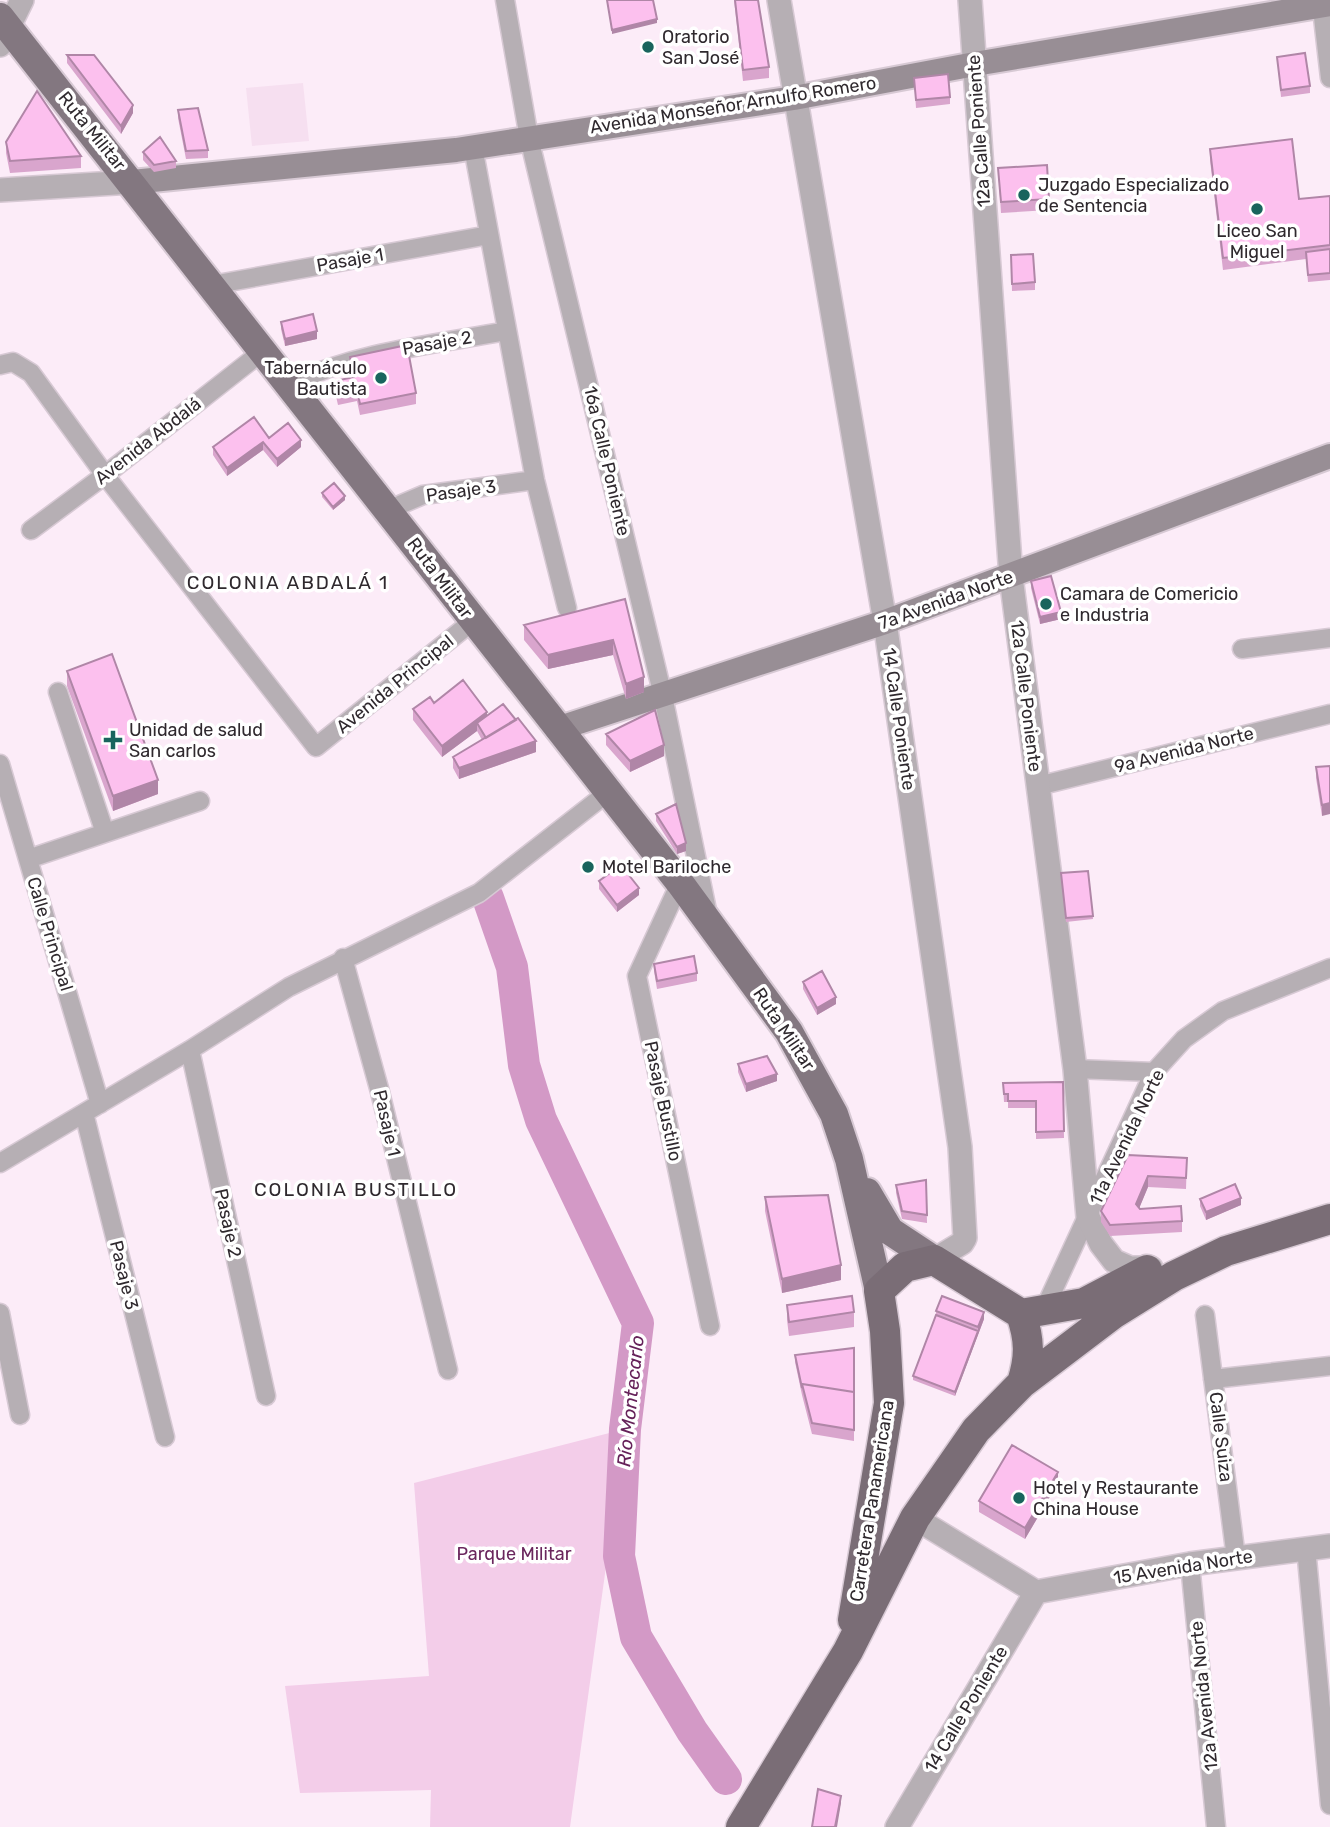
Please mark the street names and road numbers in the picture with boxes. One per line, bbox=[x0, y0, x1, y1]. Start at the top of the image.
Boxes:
street label: 12a Calle Poniente bbox=[963, 54, 995, 208]
street label: Avenida Monseñor Arnulfo Romero bbox=[588, 71, 878, 139]
street label: Ruta Militar bbox=[53, 87, 131, 175]
street label: Pasaje 1 bbox=[315, 243, 385, 277]
street label: Pasaje 2 bbox=[400, 326, 474, 360]
street label: 16a Calle Poniente bbox=[579, 384, 635, 538]
street label: Avenida Abdalá bbox=[90, 393, 206, 489]
street label: Pasaje 3 bbox=[425, 475, 497, 507]
street label: Ruta Militar bbox=[403, 533, 478, 623]
street label: 7a Avenida Norte bbox=[876, 565, 1016, 635]
street label: 12a Calle Poniente bbox=[1006, 619, 1046, 773]
street label: Avenida Principal bbox=[332, 630, 458, 738]
street label: 14 Calle Poniente bbox=[878, 646, 920, 792]
street label: 9a Avenida Norte bbox=[1112, 722, 1256, 778]
street label: Calle Principal bbox=[22, 874, 78, 994]
street label: Ruta Militar bbox=[748, 983, 820, 1075]
street label: Pasaje Bustillo bbox=[640, 1039, 686, 1163]
street label: 11a Avenida Norte bbox=[1085, 1066, 1169, 1208]
street label: Pasaje 1 bbox=[369, 1088, 405, 1158]
street label: Pasaje 2 bbox=[210, 1186, 246, 1260]
street label: Pasaje 3 bbox=[105, 1238, 143, 1312]
street label: Calle Suiza bbox=[1205, 1391, 1237, 1483]
street label: Carretera Panamericana bbox=[845, 1399, 899, 1603]
street label: 15 Avenida Norte bbox=[1112, 1545, 1254, 1589]
street label: 12a Avenida Norte bbox=[1185, 1620, 1223, 1772]
street label: 14 Calle Poniente bbox=[920, 1642, 1012, 1776]

